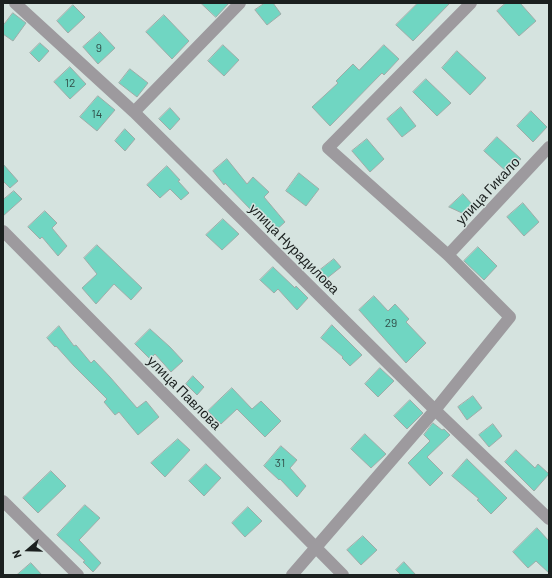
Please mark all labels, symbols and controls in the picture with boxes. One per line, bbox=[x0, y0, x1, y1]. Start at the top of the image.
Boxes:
house number: 9 bbox=[96, 41, 102, 55]
house number: 12 bbox=[65, 76, 75, 90]
house number: 14 bbox=[92, 107, 102, 121]
street label: улица Гикало bbox=[452, 154, 524, 228]
street label: улица Нурадилова bbox=[245, 200, 343, 298]
house number: 29 bbox=[385, 316, 397, 330]
street label: улица Павлова bbox=[144, 353, 224, 433]
house number: 31 bbox=[275, 456, 285, 470]
north arrow bbox=[8, 530, 48, 570]
text: N bbox=[9, 549, 24, 560]

